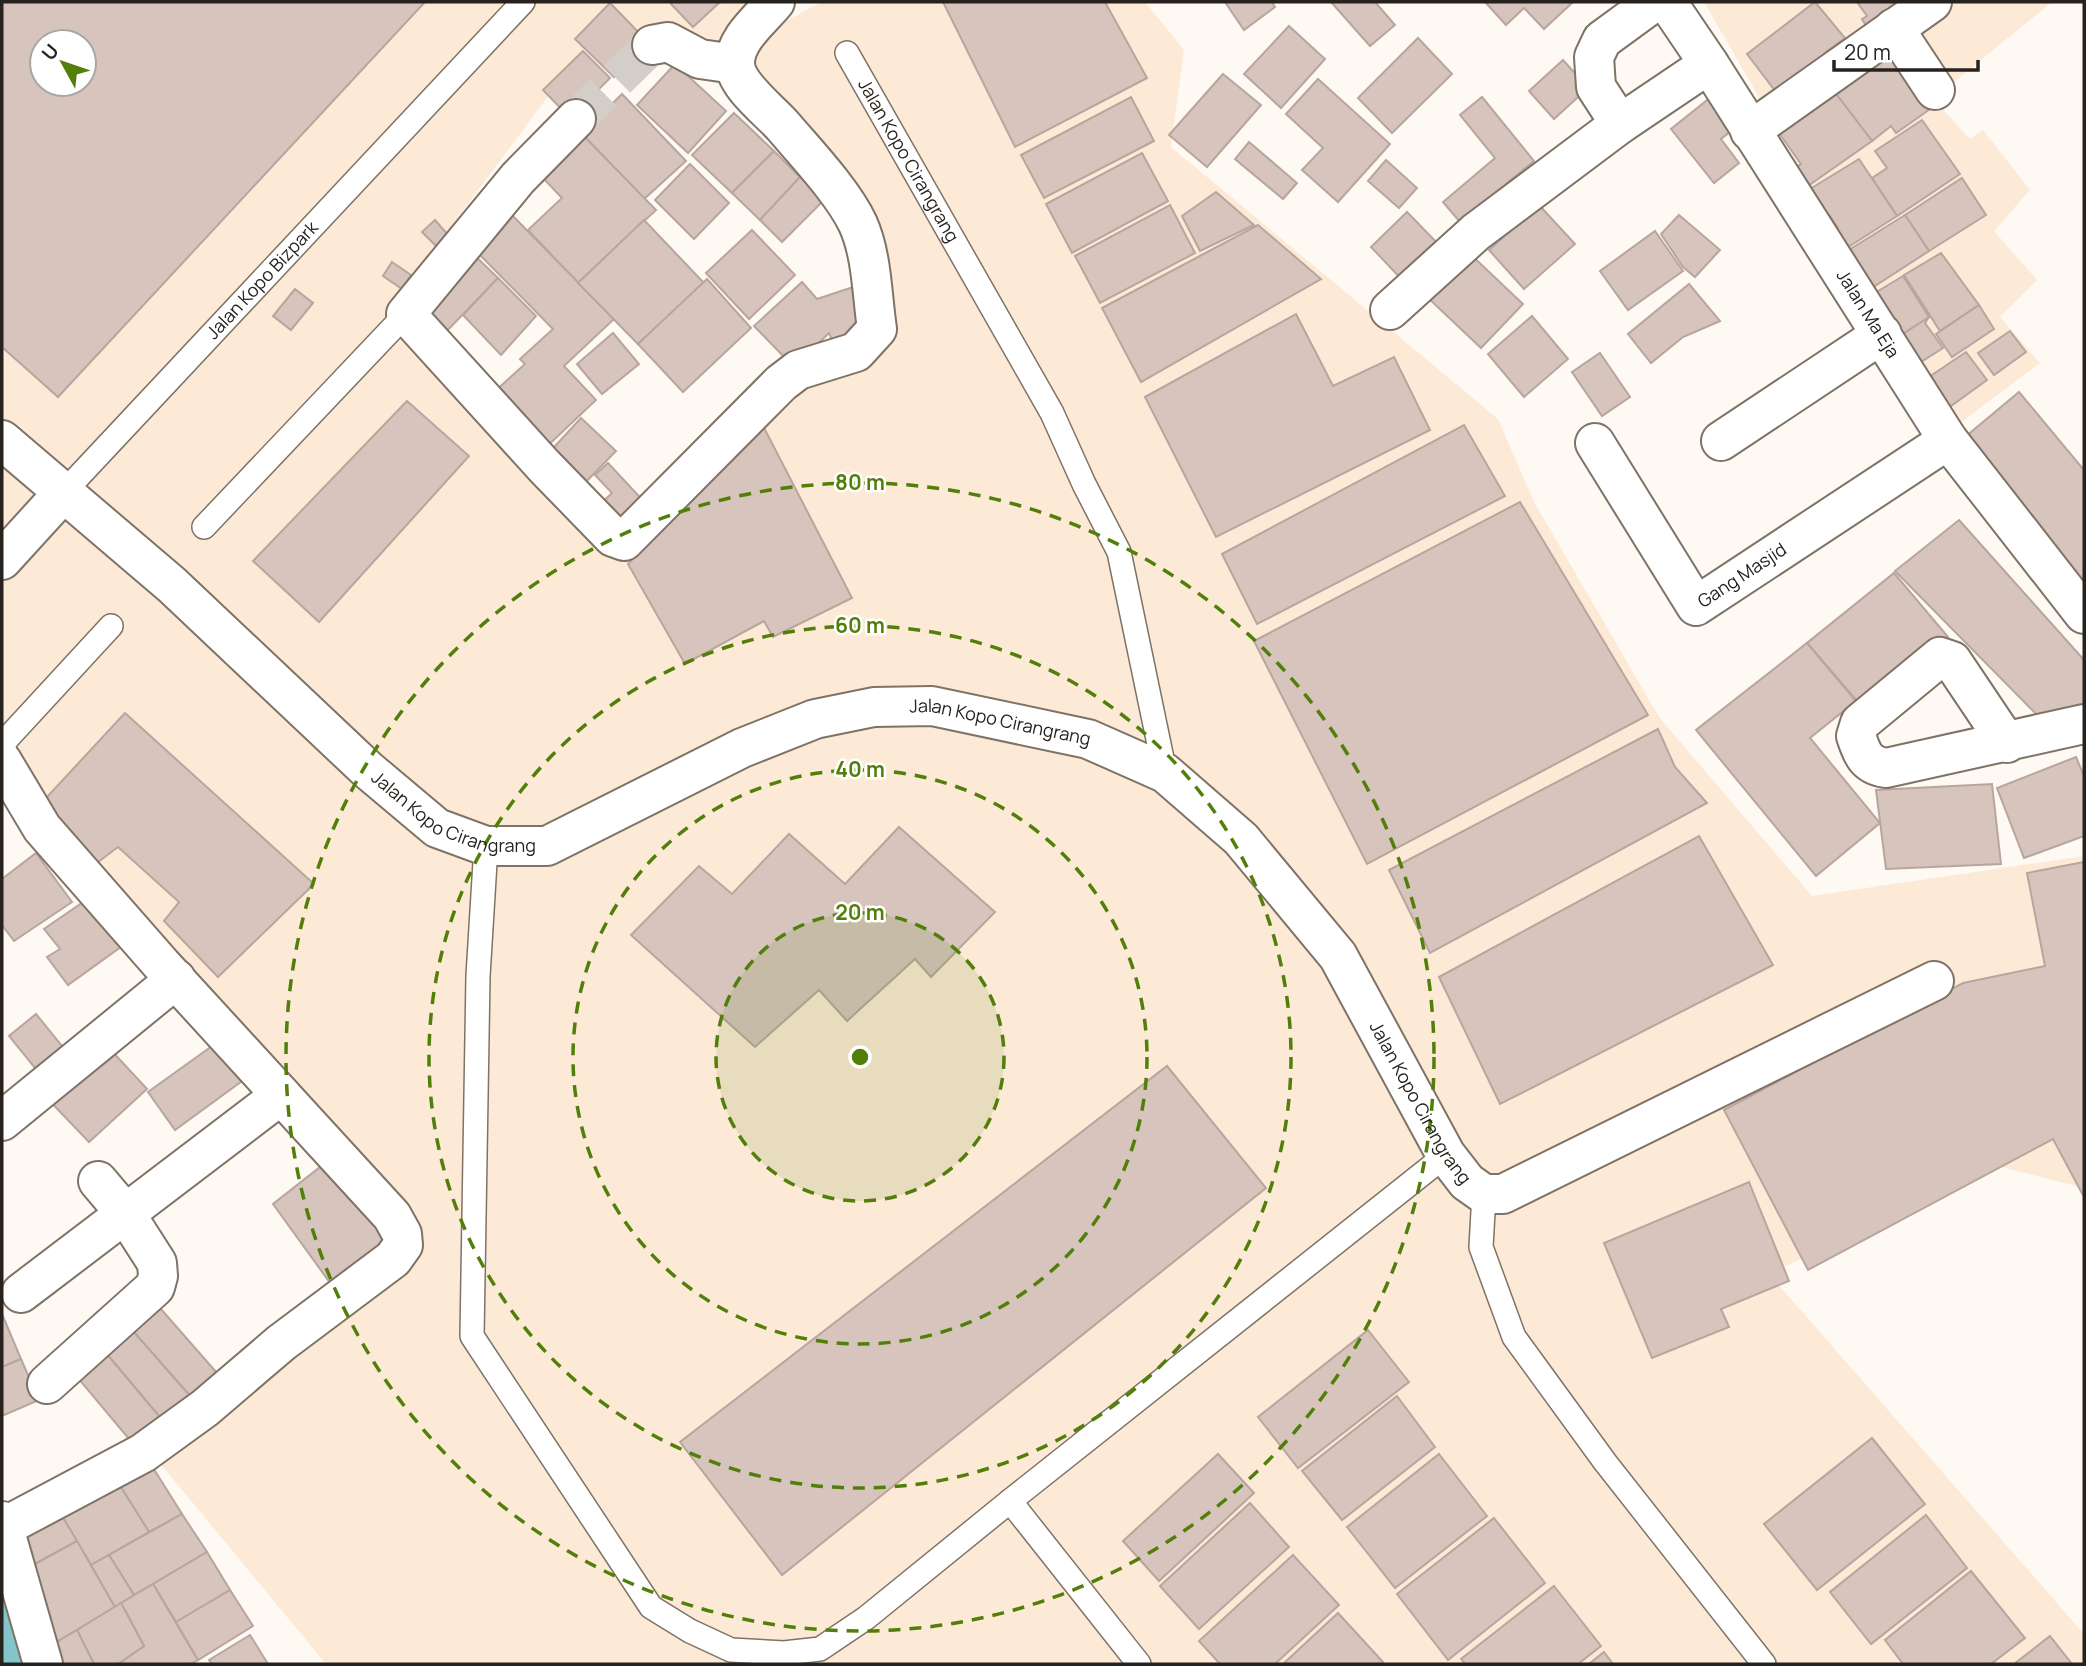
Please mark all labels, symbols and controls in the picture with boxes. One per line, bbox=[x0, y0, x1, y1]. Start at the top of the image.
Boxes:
north arrow bbox=[28, 28, 98, 98]
scale bar bbox=[1834, 28, 1978, 72]
text: U bbox=[36, 38, 64, 66]
text: 20 m bbox=[1844, 38, 1891, 66]
street label: Jalan Kopo Cirangrang bbox=[853, 74, 965, 246]
street label: Jalan Kopo Bizpark bbox=[200, 215, 323, 344]
street label: Jalan Ma Eja bbox=[1832, 265, 1906, 362]
text: 80 m bbox=[835, 468, 885, 496]
street label: Gang Masjid bbox=[1693, 537, 1791, 613]
text: 60 m bbox=[835, 611, 885, 639]
street label: Jalan Kopo Cirangrang bbox=[909, 693, 1093, 750]
text: 40 m bbox=[835, 755, 885, 783]
street label: Jalan Kopo Cirangrang bbox=[367, 765, 536, 857]
text: 20 m bbox=[835, 898, 885, 926]
street label: Jalan Kopo Cirangrang bbox=[1365, 1017, 1477, 1189]
centre of rings bbox=[848, 1045, 872, 1069]

